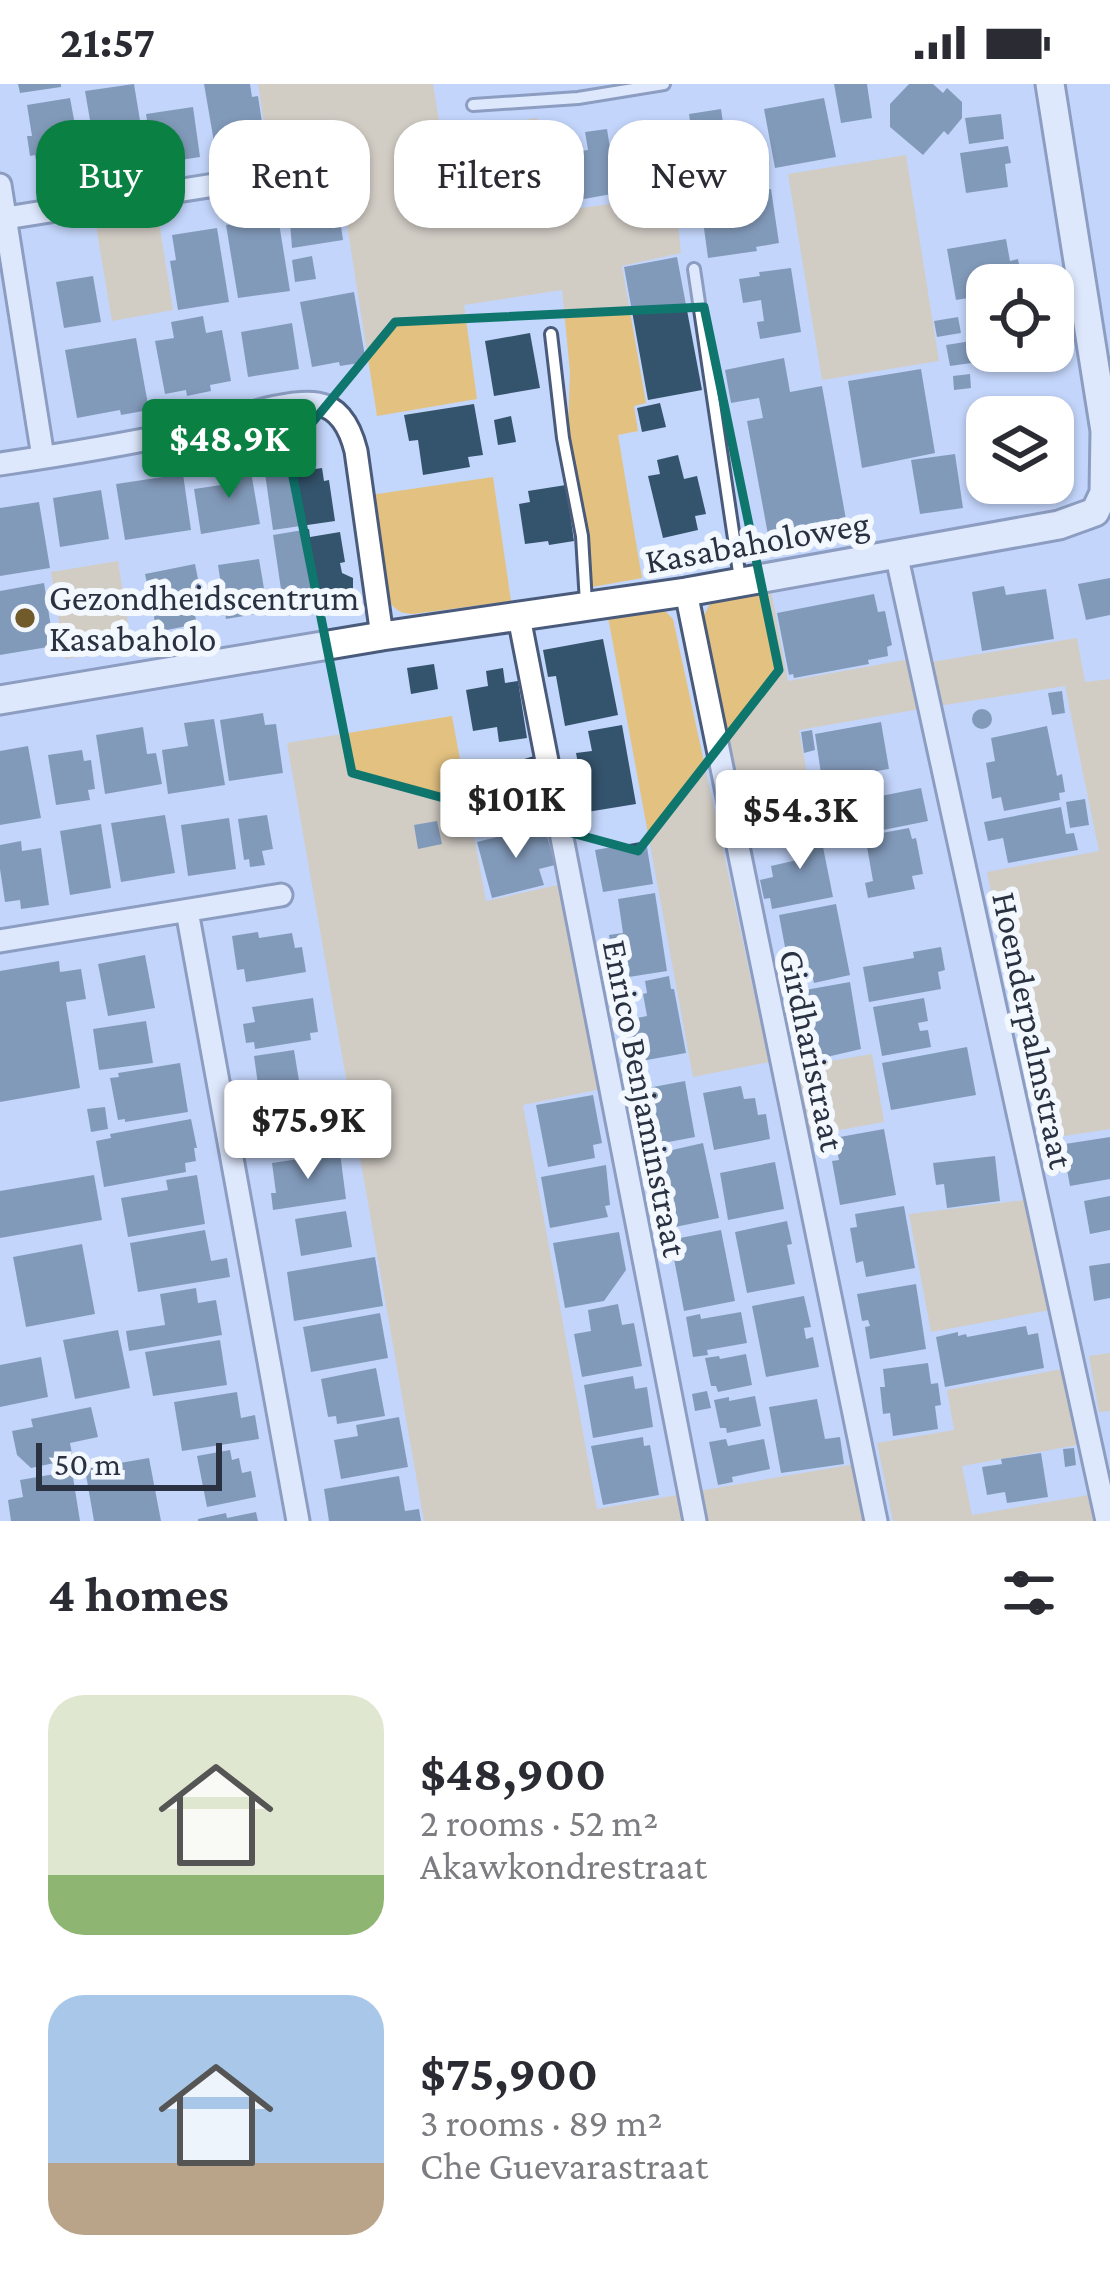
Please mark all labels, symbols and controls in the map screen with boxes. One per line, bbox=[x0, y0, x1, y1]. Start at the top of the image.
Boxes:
text: 21:57 bbox=[60, 17, 155, 67]
chip: Buy bbox=[36, 120, 185, 228]
chip: Rent bbox=[209, 120, 370, 228]
chip: Filters bbox=[394, 120, 584, 228]
chip: New bbox=[608, 120, 769, 228]
map controls bbox=[966, 264, 1074, 504]
button: locate bbox=[966, 264, 1074, 372]
button: layers bbox=[966, 396, 1074, 504]
pin: $48.9K bbox=[131, 399, 327, 501]
text: $48.9K bbox=[169, 416, 289, 459]
street label: Kasabaholoweg bbox=[642, 503, 872, 581]
place label: Gezondheidscentrum Kasabaholo bbox=[49, 578, 359, 659]
marker: Gezondheidscentrum Kasabaholo bbox=[12, 605, 38, 631]
pin: $101K bbox=[432, 759, 600, 861]
pin: $54.3K bbox=[702, 770, 898, 872]
text: $101K bbox=[467, 776, 565, 819]
text: $54.3K bbox=[743, 787, 857, 830]
street label: Hoenderpalmstraat bbox=[984, 888, 1082, 1173]
street label: Enrico Benjaminstraat bbox=[595, 936, 696, 1261]
street label: Girdharistraat bbox=[771, 946, 853, 1156]
pin: $75.9K bbox=[210, 1080, 406, 1182]
text: $75.9K bbox=[251, 1097, 365, 1140]
scale bar bbox=[36, 1437, 222, 1490]
text: 50 m bbox=[54, 1445, 121, 1482]
icon: filters bbox=[996, 1560, 1062, 1626]
text: 4 homes bbox=[48, 1565, 229, 1622]
icon: home bbox=[144, 1743, 288, 1887]
text: $48,900 bbox=[420, 1744, 606, 1801]
text: 2 rooms · 52 m² bbox=[420, 1801, 658, 1844]
text: Akawkondrestraat bbox=[420, 1844, 707, 1887]
icon: home bbox=[144, 2043, 288, 2187]
text: $75,900 bbox=[420, 2044, 598, 2101]
text: 3 rooms · 89 m² bbox=[420, 2101, 663, 2144]
text: Che Guevarastraat bbox=[420, 2144, 708, 2187]

